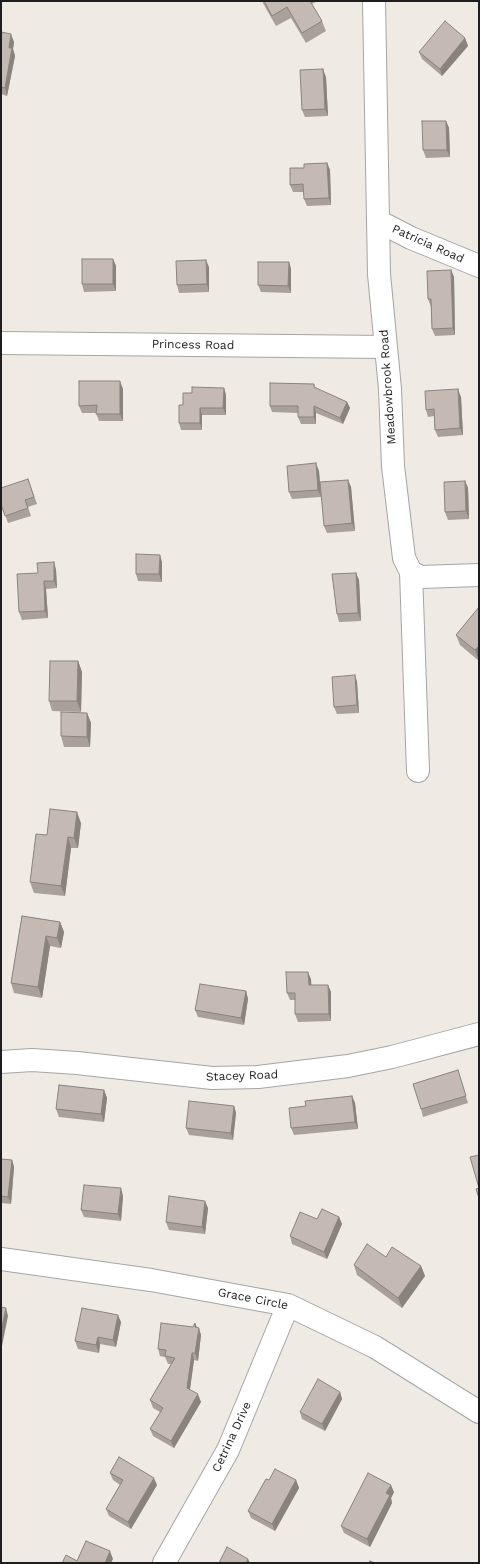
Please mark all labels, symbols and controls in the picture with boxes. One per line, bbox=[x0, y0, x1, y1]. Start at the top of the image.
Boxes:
street label: Patricia Road bbox=[390, 222, 466, 266]
street label: Meadowbrook Road bbox=[377, 329, 399, 445]
street label: Princess Road bbox=[152, 337, 234, 353]
street label: Stacey Road bbox=[206, 1068, 278, 1084]
street label: Grace Circle bbox=[217, 1285, 289, 1313]
street label: Cetrina Drive bbox=[209, 1399, 255, 1475]

